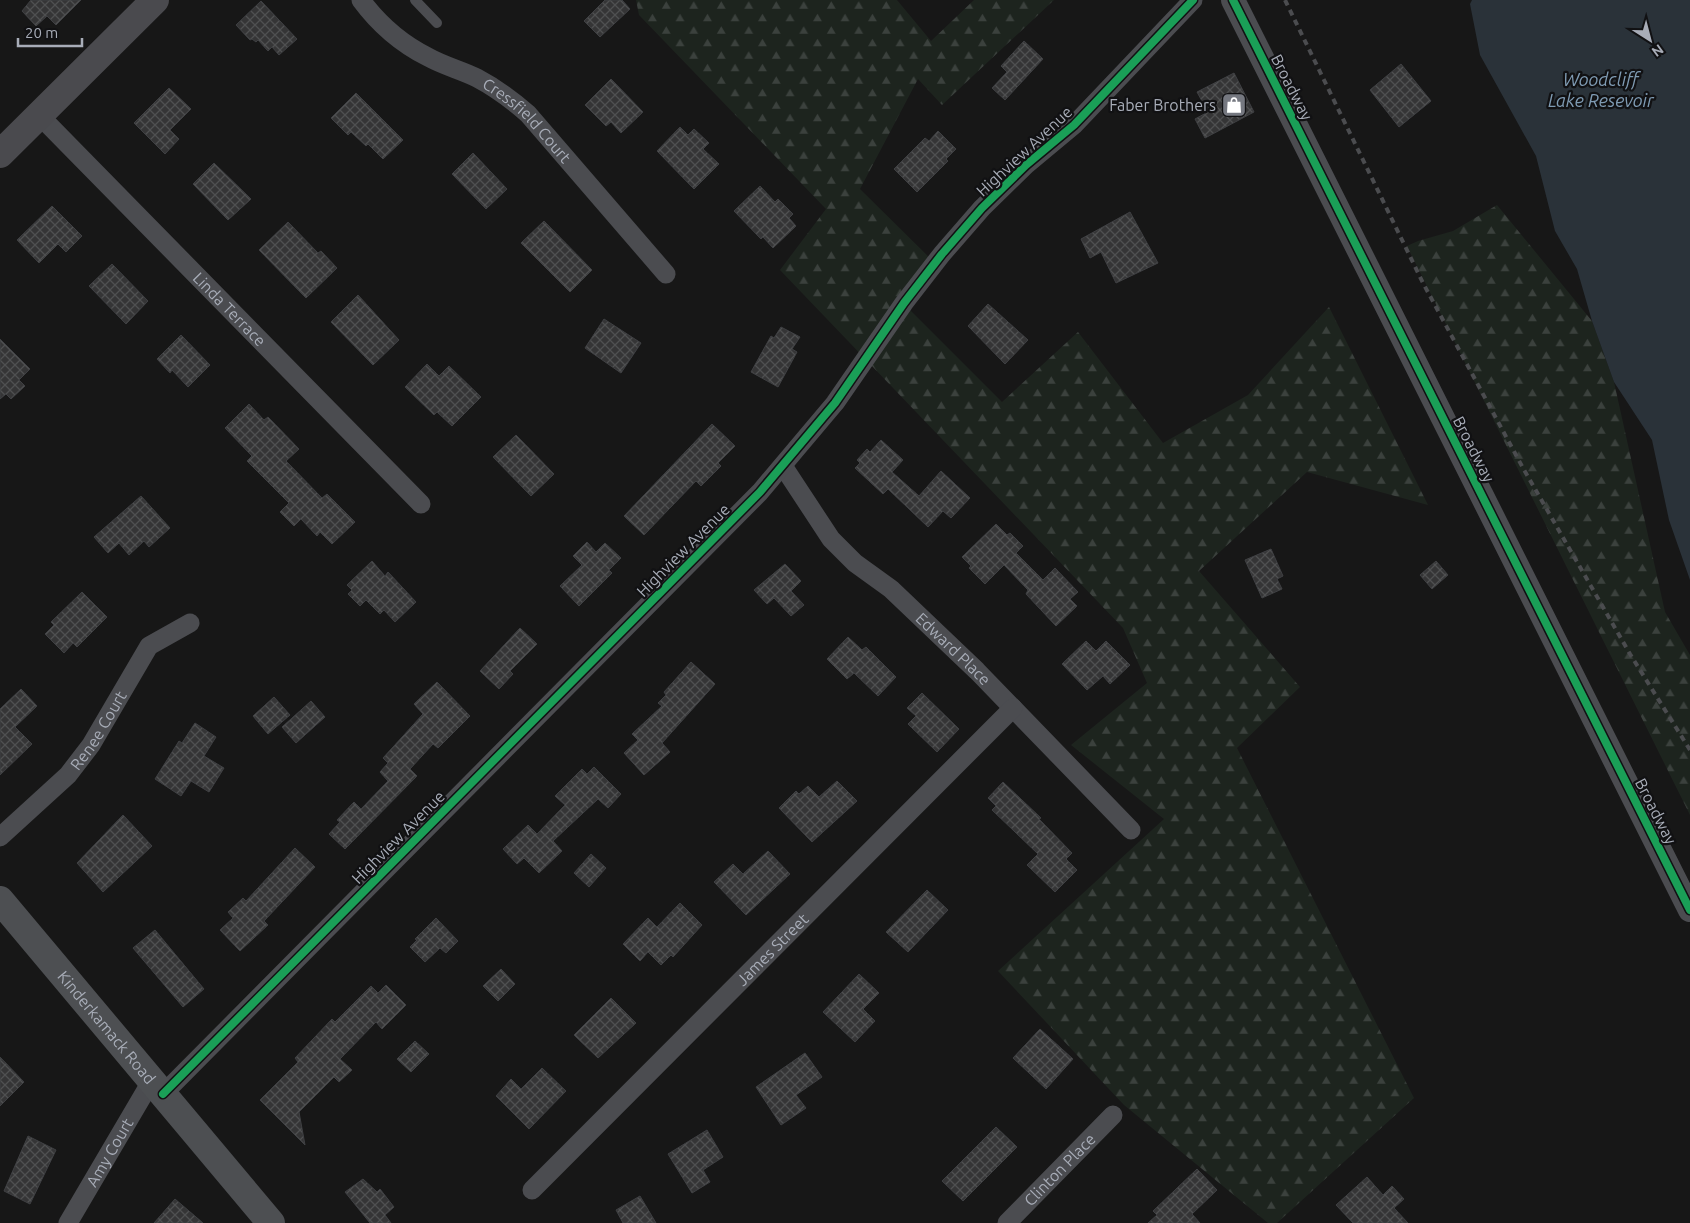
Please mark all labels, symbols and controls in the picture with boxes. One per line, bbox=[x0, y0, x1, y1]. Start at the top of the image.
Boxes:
scale bar bbox=[18, 15, 81, 47]
north arrow bbox=[1625, 15, 1675, 65]
text: 20 m bbox=[25, 24, 58, 41]
text: N bbox=[1649, 41, 1667, 60]
street label: Broadway bbox=[1268, 51, 1316, 123]
water label: Woodcliff Lake Resevoir bbox=[1548, 69, 1655, 110]
street label: Cressfield Court bbox=[480, 74, 575, 167]
shop icon: Faber Brothers bbox=[1221, 92, 1247, 118]
place label: Faber Brothers bbox=[1109, 96, 1216, 114]
street label: Highview Avenue bbox=[973, 102, 1075, 200]
street label: Linda Terrace bbox=[189, 268, 270, 350]
street label: Broadway bbox=[1450, 413, 1498, 485]
street label: Highview Avenue bbox=[633, 500, 733, 600]
street label: Edward Place bbox=[912, 609, 994, 688]
street label: Renee Court bbox=[66, 687, 130, 773]
street label: Broadway bbox=[1632, 775, 1680, 847]
street label: Highview Avenue bbox=[348, 787, 448, 887]
street label: James Street bbox=[733, 909, 812, 989]
street label: Kinderkamack Road bbox=[54, 967, 159, 1087]
street label: Amy Court bbox=[82, 1114, 137, 1190]
street label: Clinton Place bbox=[1020, 1130, 1099, 1209]

